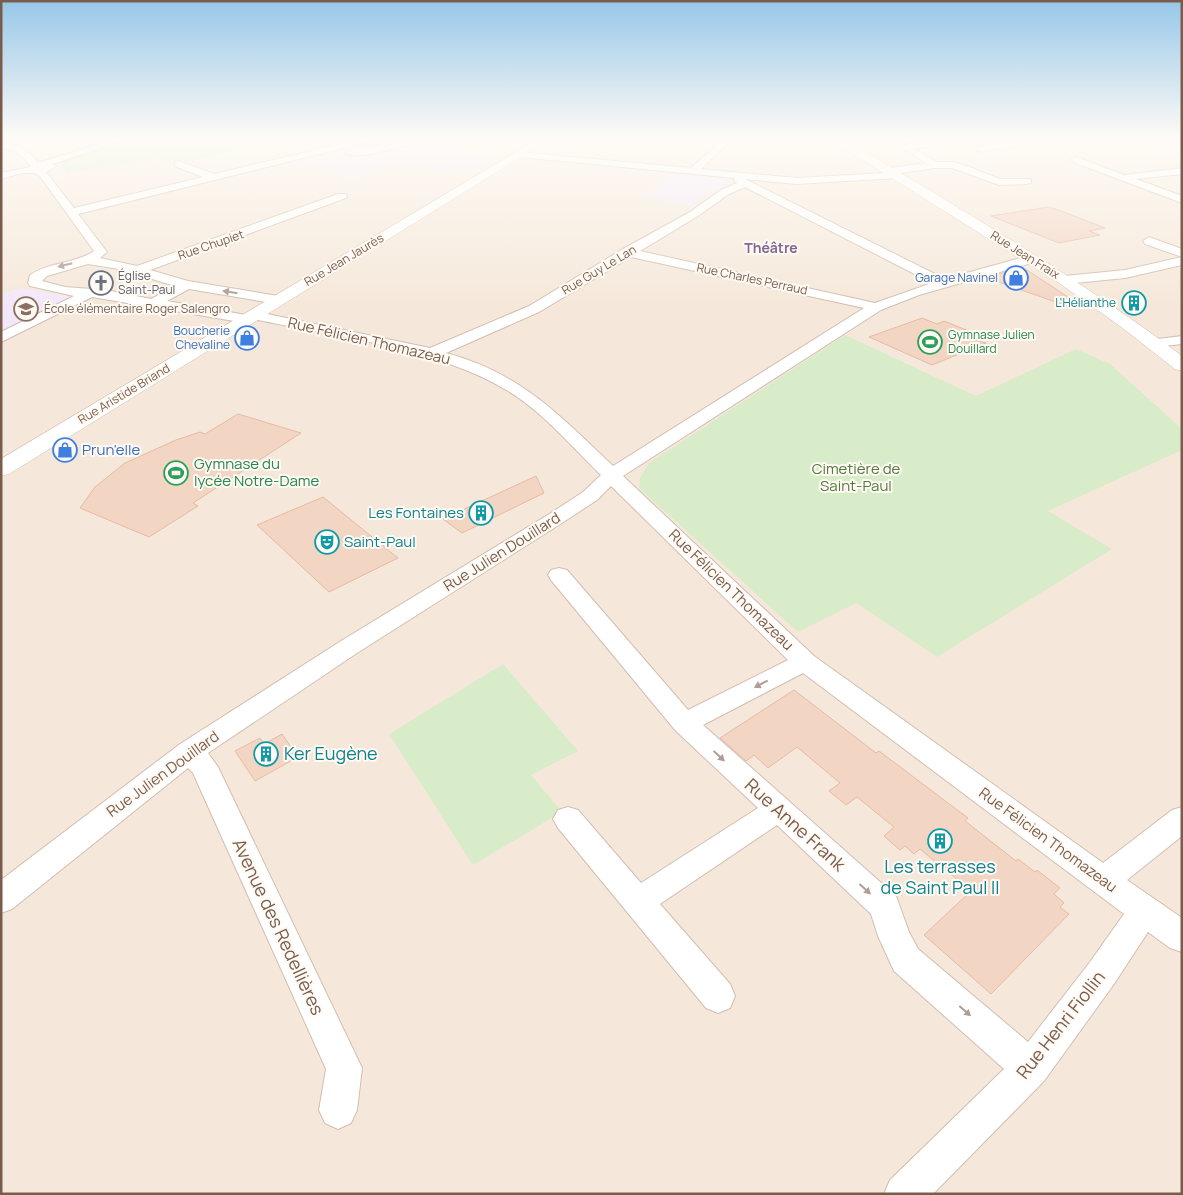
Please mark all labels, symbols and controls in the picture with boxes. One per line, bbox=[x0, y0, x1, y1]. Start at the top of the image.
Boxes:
street label: Rue Chupiet bbox=[176, 225, 246, 264]
street label: Rue Jean Fraix bbox=[987, 227, 1064, 283]
street label: Rue Jean Jaurès bbox=[301, 229, 387, 290]
district label: Théâtre bbox=[744, 238, 798, 257]
street label: Rue Guy Le Lan bbox=[558, 241, 639, 298]
street label: Rue Charles Perraud bbox=[695, 258, 809, 299]
one-way arrow bbox=[57, 261, 72, 269]
shop icon: Garage Navinel bbox=[1003, 265, 1029, 291]
place label: Église Saint-Paul bbox=[118, 267, 175, 298]
place label: Garage Navinel bbox=[915, 269, 998, 286]
church icon: Église Saint-Paul bbox=[88, 270, 114, 296]
one-way arrow bbox=[221, 288, 237, 296]
building icon: L'Hélianthe bbox=[1121, 290, 1147, 316]
place label: L'Hélianthe bbox=[1055, 294, 1116, 311]
school or university icon: École élémentaire Roger Salengro bbox=[13, 296, 39, 322]
place label: École élémentaire Roger Salengro bbox=[44, 300, 230, 317]
street label: Rue Félicien Thomazeau bbox=[286, 312, 452, 369]
place label: Boucherie Chevaline bbox=[173, 322, 230, 353]
shop icon: Boucherie Chevaline bbox=[234, 325, 260, 351]
place label: Gymnase Julien Douillard bbox=[948, 326, 1035, 357]
sports icon: Gymnase Julien Douillard bbox=[917, 329, 943, 355]
street label: Rue Aristide Briand bbox=[75, 359, 173, 428]
shop icon: Prun'elle bbox=[52, 437, 78, 463]
place label: Prun'elle bbox=[82, 439, 141, 460]
place label: Gymnase du lycée Notre-Dame bbox=[194, 453, 319, 491]
park label: Cimetière de Saint-Paul bbox=[812, 458, 901, 496]
sports icon: Gymnase du lycée Notre-Dame bbox=[163, 460, 189, 486]
building icon: Les Fontaines bbox=[468, 500, 494, 526]
place label: Les Fontaines bbox=[368, 502, 464, 523]
street label: Rue Julien Douillard bbox=[439, 507, 564, 596]
street label: Rue Félicien Thomazeau bbox=[664, 524, 798, 655]
theatre icon: Saint-Paul bbox=[314, 529, 340, 555]
place label: Saint-Paul bbox=[344, 531, 416, 552]
one-way arrow bbox=[754, 680, 769, 688]
street label: Rue Julien Douillard bbox=[102, 726, 223, 822]
building icon: Ker Eugène bbox=[253, 741, 279, 767]
place label: Ker Eugène bbox=[284, 741, 378, 765]
one-way arrow bbox=[713, 750, 725, 762]
street label: Rue Anne Frank bbox=[740, 773, 852, 877]
street label: Rue Félicien Thomazeau bbox=[975, 782, 1122, 897]
building icon: Les terrasses de Saint Paul II bbox=[927, 828, 953, 854]
street label: Avenue des Redellières bbox=[227, 835, 330, 1019]
place label: Les terrasses de Saint Paul II bbox=[881, 854, 999, 899]
one-way arrow bbox=[859, 883, 871, 895]
street label: Rue Henri Fiollin bbox=[1010, 965, 1110, 1083]
one-way arrow bbox=[959, 1006, 972, 1017]

